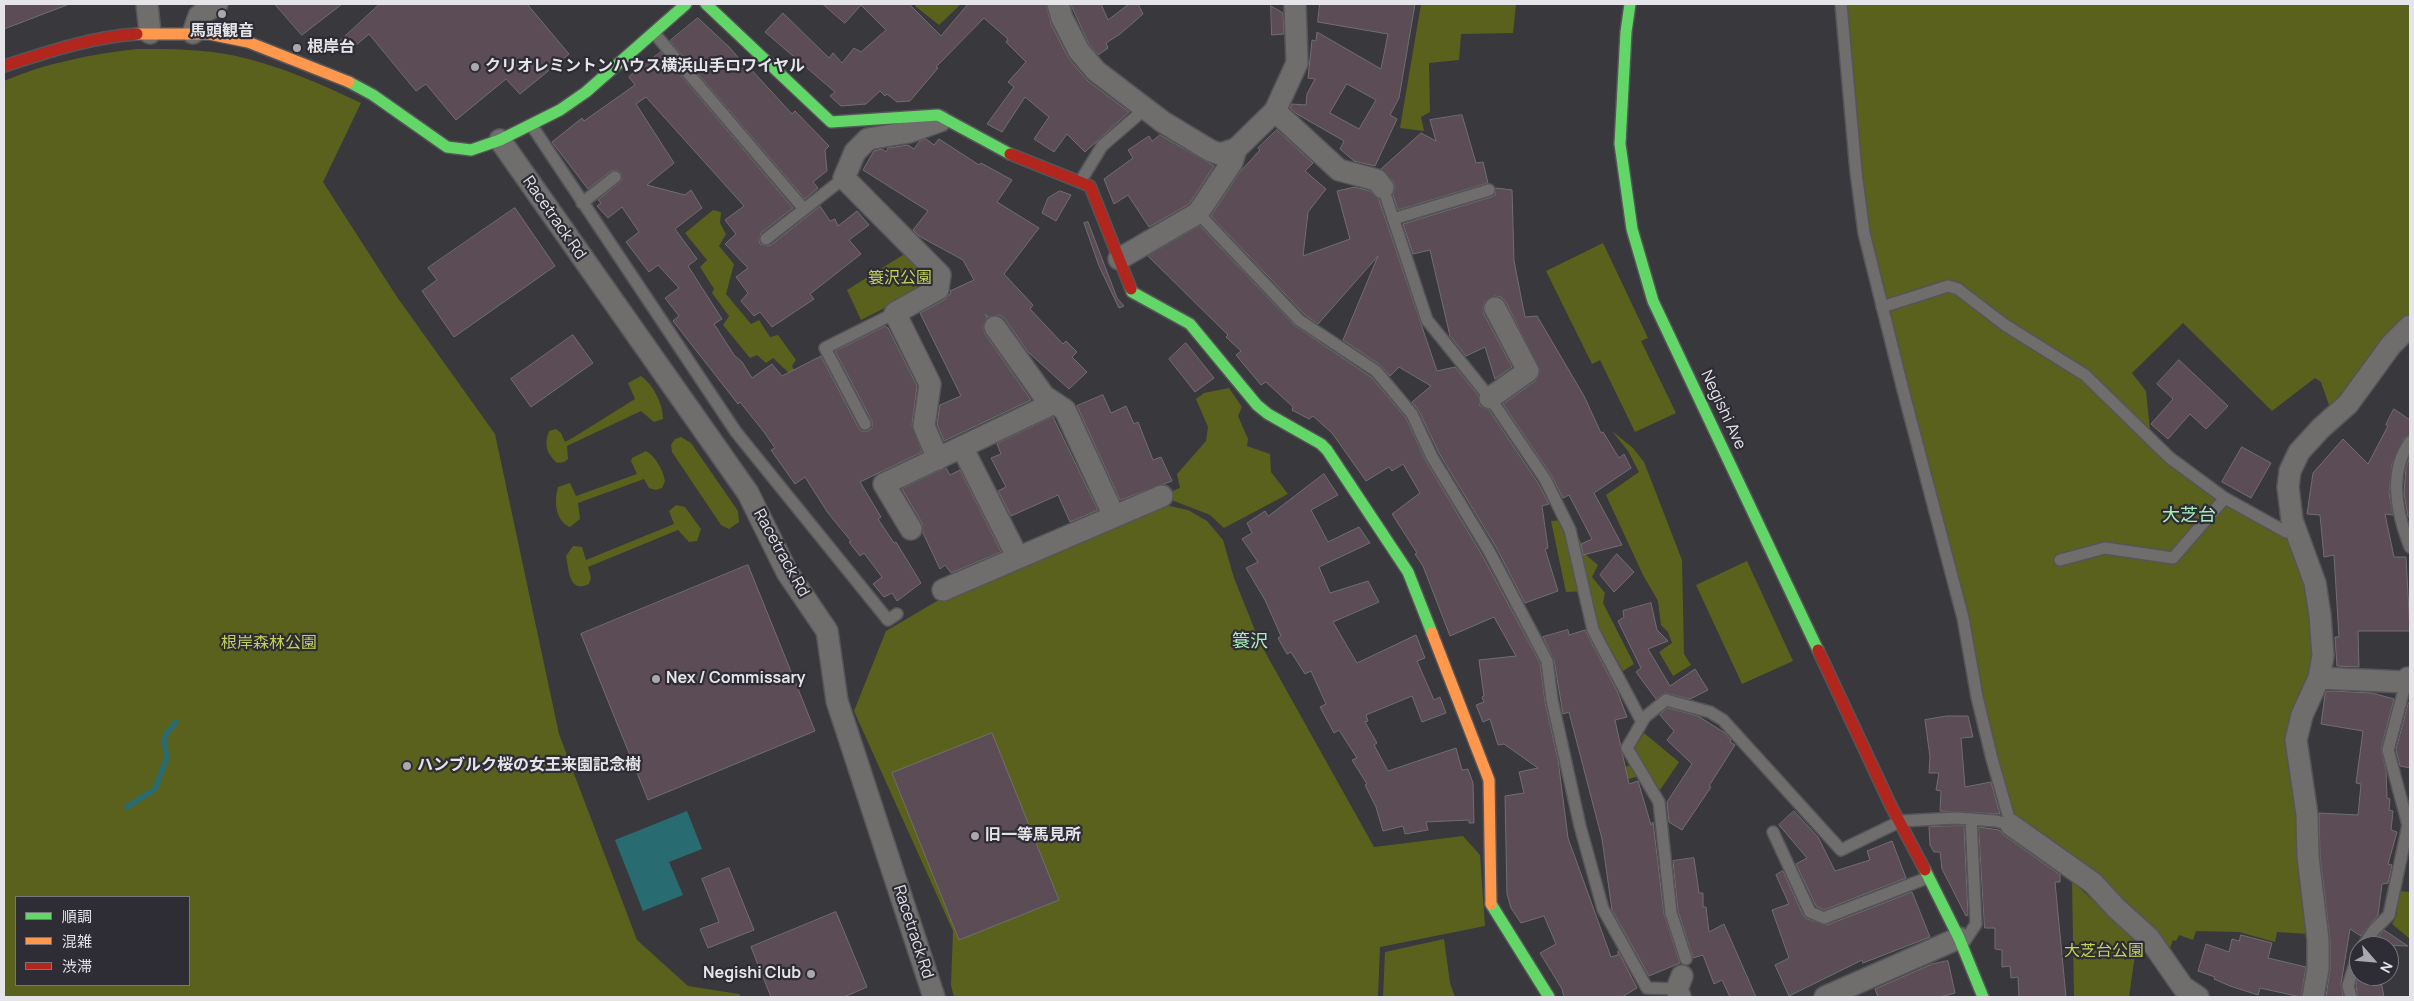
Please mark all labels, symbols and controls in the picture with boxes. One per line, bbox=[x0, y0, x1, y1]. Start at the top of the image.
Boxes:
marker: 馬頭観音 bbox=[216, 8, 228, 20]
place label: 馬頭観音 bbox=[190, 22, 254, 42]
place label: 根岸台 bbox=[307, 38, 355, 58]
marker: 根岸台 bbox=[291, 42, 303, 54]
place label: クリオレミントンハウス横浜山手ロワイヤル bbox=[485, 57, 805, 77]
marker: クリオレミントンハウス横浜山手ロワイヤル bbox=[469, 61, 481, 73]
street label: Racetrack Rd bbox=[518, 173, 590, 263]
park label: 簑沢公園 bbox=[868, 269, 932, 289]
street label: Negishi Ave bbox=[1696, 367, 1750, 453]
district label: 大芝台 bbox=[2162, 505, 2216, 527]
street label: Racetrack Rd bbox=[749, 506, 813, 600]
district label: 簑沢 bbox=[1232, 631, 1268, 653]
park label: 根岸森林公園 bbox=[221, 634, 317, 654]
place label: Nex / Commissary bbox=[666, 669, 806, 689]
marker: Nex / Commissary bbox=[650, 673, 662, 685]
place label: ハンブルク桜の女王来園記念樹 bbox=[417, 756, 641, 776]
marker: ハンブルク桜の女王来園記念樹 bbox=[401, 760, 413, 772]
place label: 旧一等馬見所 bbox=[985, 826, 1081, 846]
marker: 旧一等馬見所 bbox=[969, 830, 981, 842]
street label: Racetrack Rd bbox=[889, 883, 937, 981]
legend bbox=[15, 896, 190, 986]
text: 順調 bbox=[62, 906, 92, 927]
text: 混雑 bbox=[62, 931, 92, 952]
north arrow bbox=[2349, 936, 2399, 986]
park label: 大芝台公園 bbox=[2064, 942, 2144, 962]
text: 渋滞 bbox=[62, 956, 92, 977]
text: N bbox=[2376, 959, 2398, 976]
place label: Negishi Club bbox=[703, 964, 801, 984]
marker: Negishi Club bbox=[805, 968, 817, 980]

